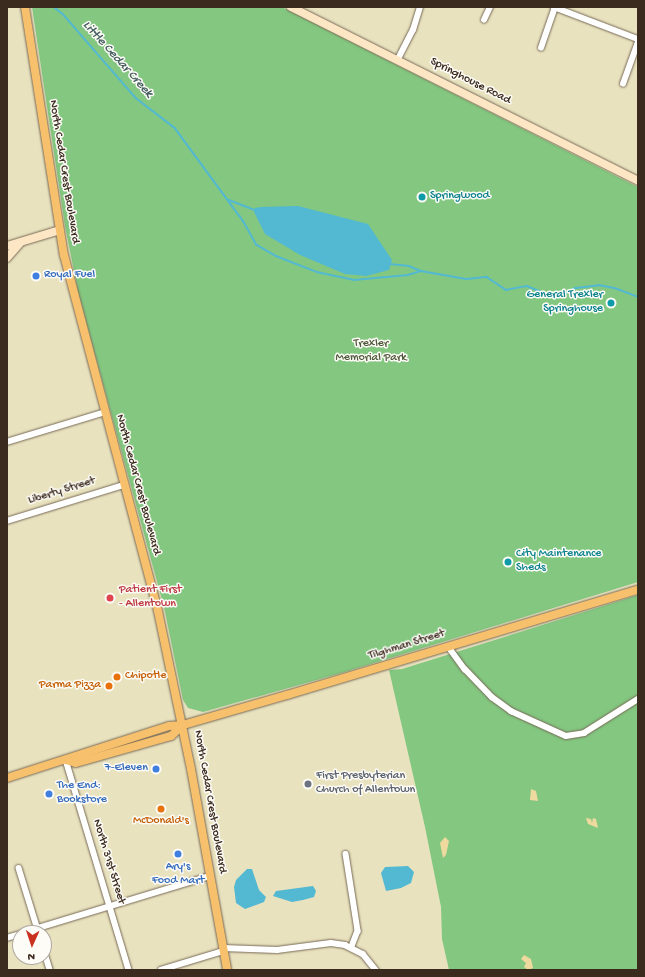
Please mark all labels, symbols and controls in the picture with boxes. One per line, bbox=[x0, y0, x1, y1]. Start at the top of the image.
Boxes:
water label: Little Cedar Creek bbox=[78, 18, 156, 102]
street label: Springhouse Road bbox=[427, 55, 513, 109]
street label: North Cedar Crest Boulevard bbox=[45, 99, 81, 245]
place label: Springwood bbox=[430, 190, 490, 204]
marker: Springwood bbox=[417, 192, 427, 202]
place label: Royal Fuel bbox=[44, 269, 95, 283]
marker: Royal Fuel bbox=[31, 271, 41, 281]
place label: General Trexler Springhouse bbox=[526, 289, 603, 317]
marker: General Trexler Springhouse bbox=[606, 298, 616, 308]
park label: Trexler Memorial Park bbox=[335, 338, 407, 366]
street label: North Cedar Crest Boulevard bbox=[111, 413, 163, 557]
street label: Liberty Street bbox=[27, 475, 97, 509]
place label: City Maintenance Sheds bbox=[516, 548, 601, 576]
marker: City Maintenance Sheds bbox=[503, 557, 513, 567]
place label: Patient First - Allentown bbox=[119, 584, 182, 612]
marker: Patient First - Allentown bbox=[104, 592, 116, 604]
street label: Tilghman Street bbox=[367, 628, 447, 664]
place label: Chipotle bbox=[125, 670, 166, 684]
marker: Chipotle bbox=[112, 672, 122, 682]
place label: Parma Pizza bbox=[39, 679, 101, 693]
marker: Parma Pizza bbox=[104, 681, 114, 691]
street label: North Cedar Crest Boulevard bbox=[189, 729, 229, 875]
place label: 7-Eleven bbox=[104, 762, 148, 776]
marker: 7-Eleven bbox=[151, 764, 161, 774]
place label: First Presbyterian Church of Allentown bbox=[316, 770, 415, 798]
marker: First Presbyterian Church of Allentown bbox=[303, 779, 313, 789]
place label: The End: Bookstore bbox=[57, 780, 107, 808]
marker: The End: Bookstore bbox=[44, 789, 54, 799]
marker: McDonald's bbox=[156, 804, 166, 814]
place label: McDonald's bbox=[133, 815, 189, 829]
street label: North 31st Street bbox=[88, 818, 128, 906]
marker: Ary's Food Mart bbox=[173, 849, 183, 859]
place label: Ary's Food Mart bbox=[152, 861, 204, 889]
north arrow bbox=[12, 925, 52, 965]
text: N bbox=[28, 950, 35, 962]

